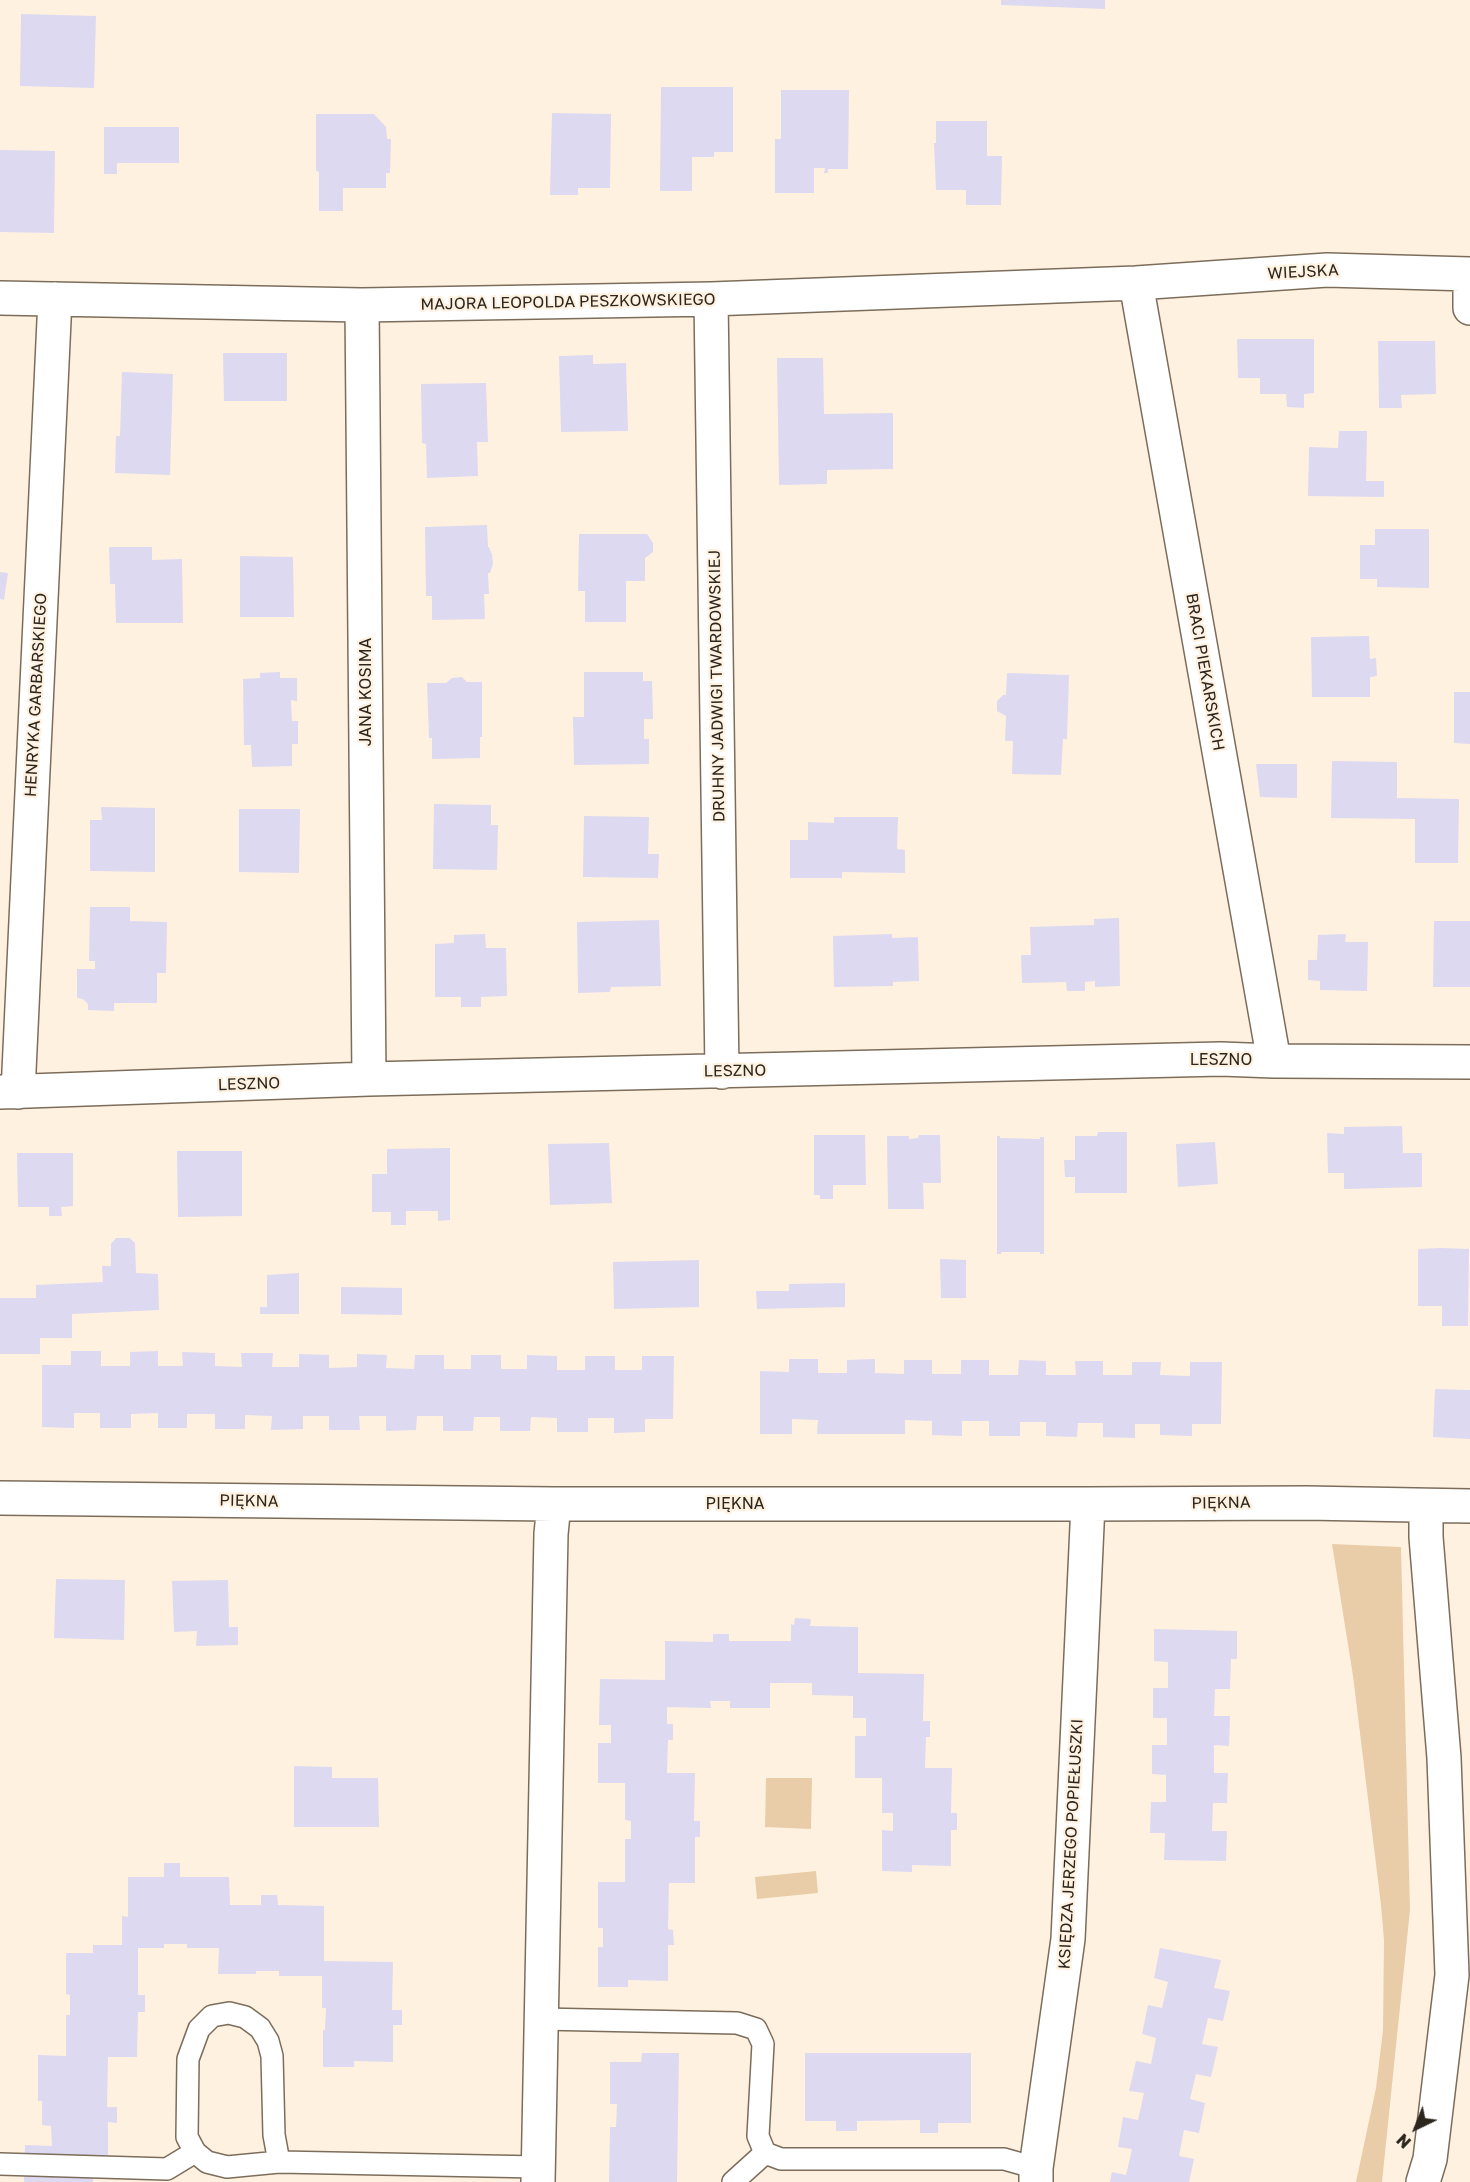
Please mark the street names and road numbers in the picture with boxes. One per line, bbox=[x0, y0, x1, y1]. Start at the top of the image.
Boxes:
street label: WIEJSKA bbox=[1267, 261, 1339, 283]
street label: MAJORA LEOPOLDA PESZKOWSKIEGO bbox=[420, 290, 716, 314]
street label: DRUHNY JADWIGI TWARDOWSKIEJ bbox=[705, 550, 729, 822]
street label: HENRYKA GARBARSKIEGO bbox=[21, 592, 51, 798]
street label: BRACI PIEKARSKICH bbox=[1182, 592, 1228, 752]
street label: JANA KOSIMA bbox=[356, 638, 376, 746]
street label: LESZNO bbox=[1190, 1050, 1252, 1070]
street label: LESZNO bbox=[704, 1061, 766, 1081]
street label: LESZNO bbox=[217, 1073, 281, 1095]
street label: PIĘKNA bbox=[219, 1491, 279, 1511]
street label: PIĘKNA bbox=[1191, 1493, 1251, 1513]
street label: PIĘKNA bbox=[705, 1494, 765, 1514]
street label: KSIĘDZA JERZEGO POPIEŁUSZKI bbox=[1055, 1718, 1087, 1970]

